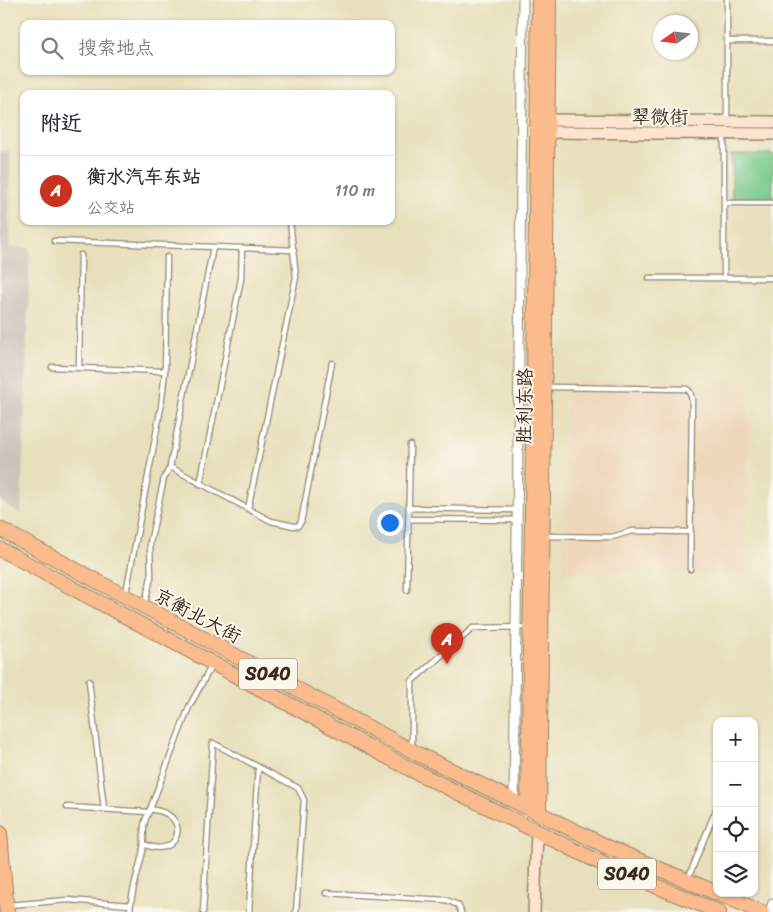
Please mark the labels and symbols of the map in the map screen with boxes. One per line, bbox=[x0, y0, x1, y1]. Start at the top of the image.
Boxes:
north arrow bbox=[653, 15, 698, 60]
street label: 翠微街 bbox=[631, 100, 689, 133]
street label: 胜利东路 bbox=[507, 368, 542, 444]
your location bbox=[377, 510, 403, 536]
street label: 京衡北大街 bbox=[148, 579, 247, 652]
pin: A bbox=[431, 623, 463, 664]
road number: S040 bbox=[239, 659, 297, 690]
road number: S040 bbox=[598, 859, 656, 890]

